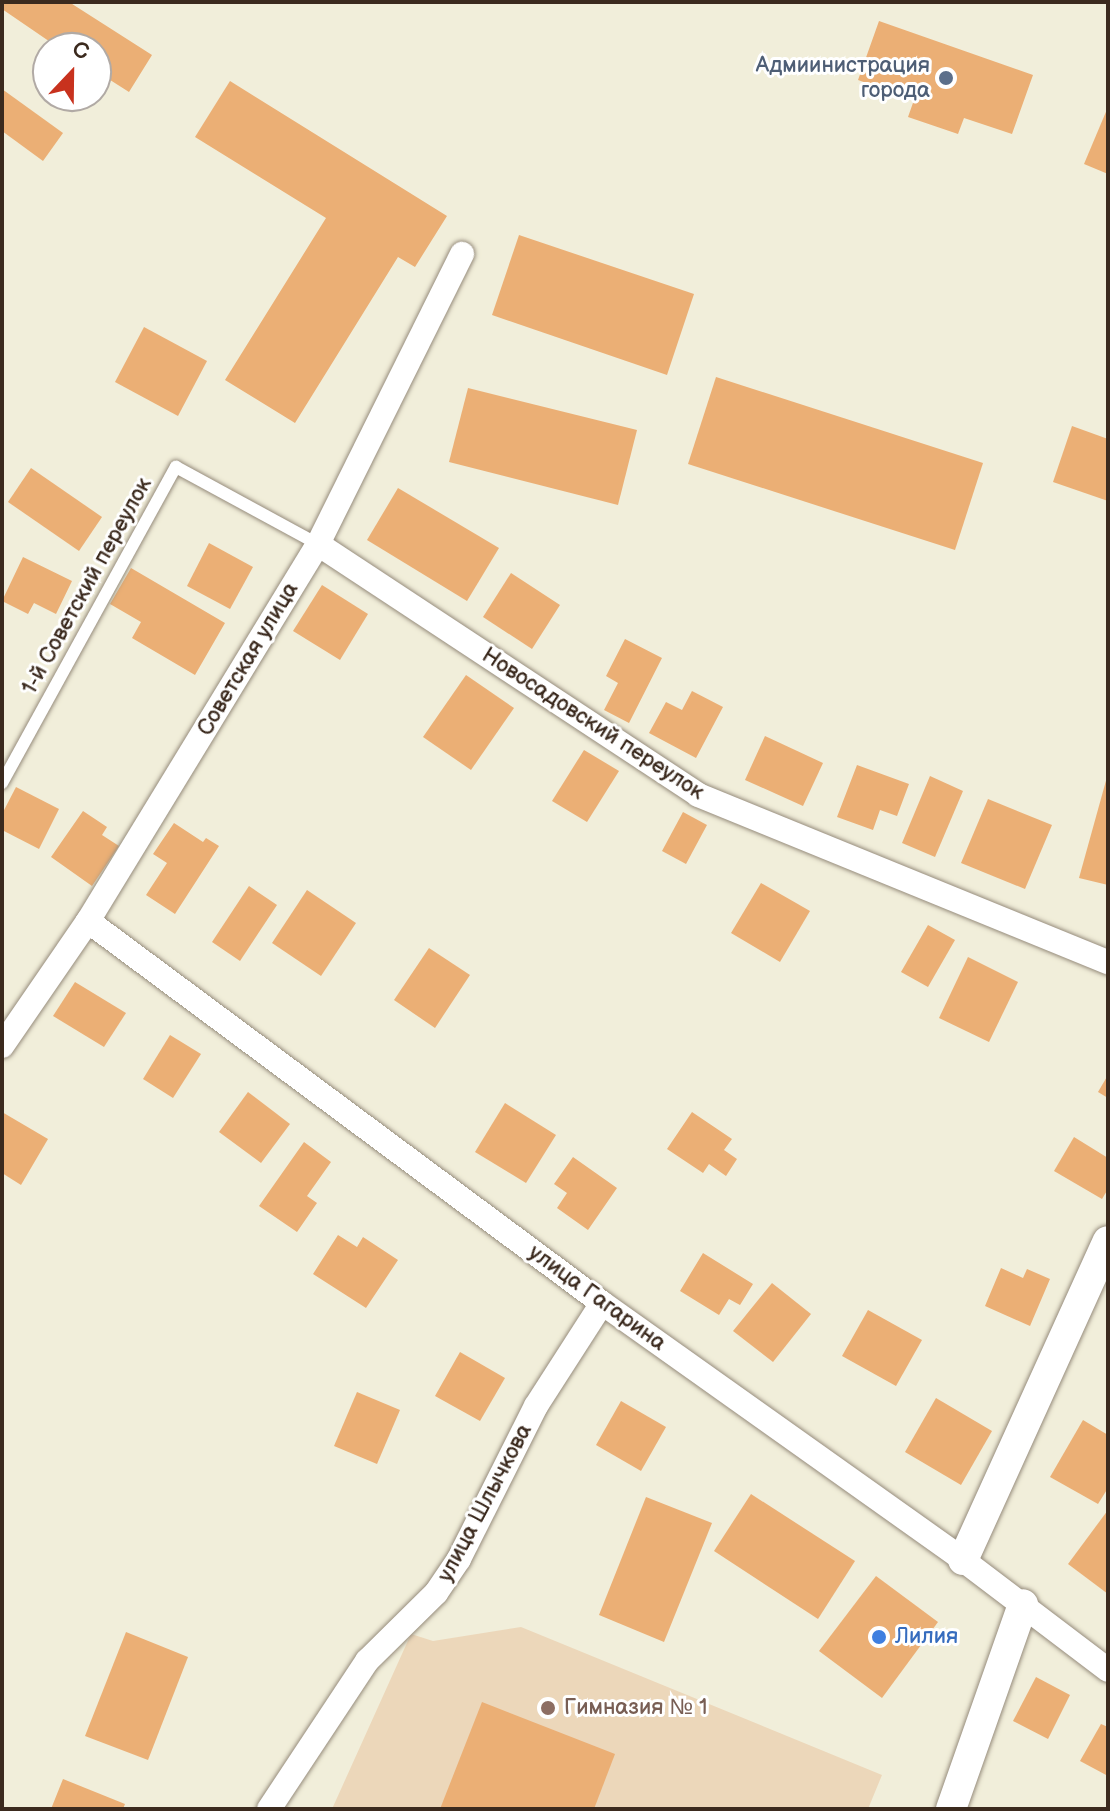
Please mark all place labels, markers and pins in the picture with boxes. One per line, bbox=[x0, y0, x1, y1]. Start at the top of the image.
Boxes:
place label: Адмиинистрация города bbox=[756, 52, 930, 104]
marker: Адмиинистрация города bbox=[937, 69, 955, 87]
place label: Лилия bbox=[895, 1624, 958, 1650]
marker: Лилия bbox=[870, 1628, 888, 1646]
place label: Гимназия № 1 bbox=[564, 1695, 707, 1721]
marker: Гимназия № 1 bbox=[539, 1699, 557, 1717]

